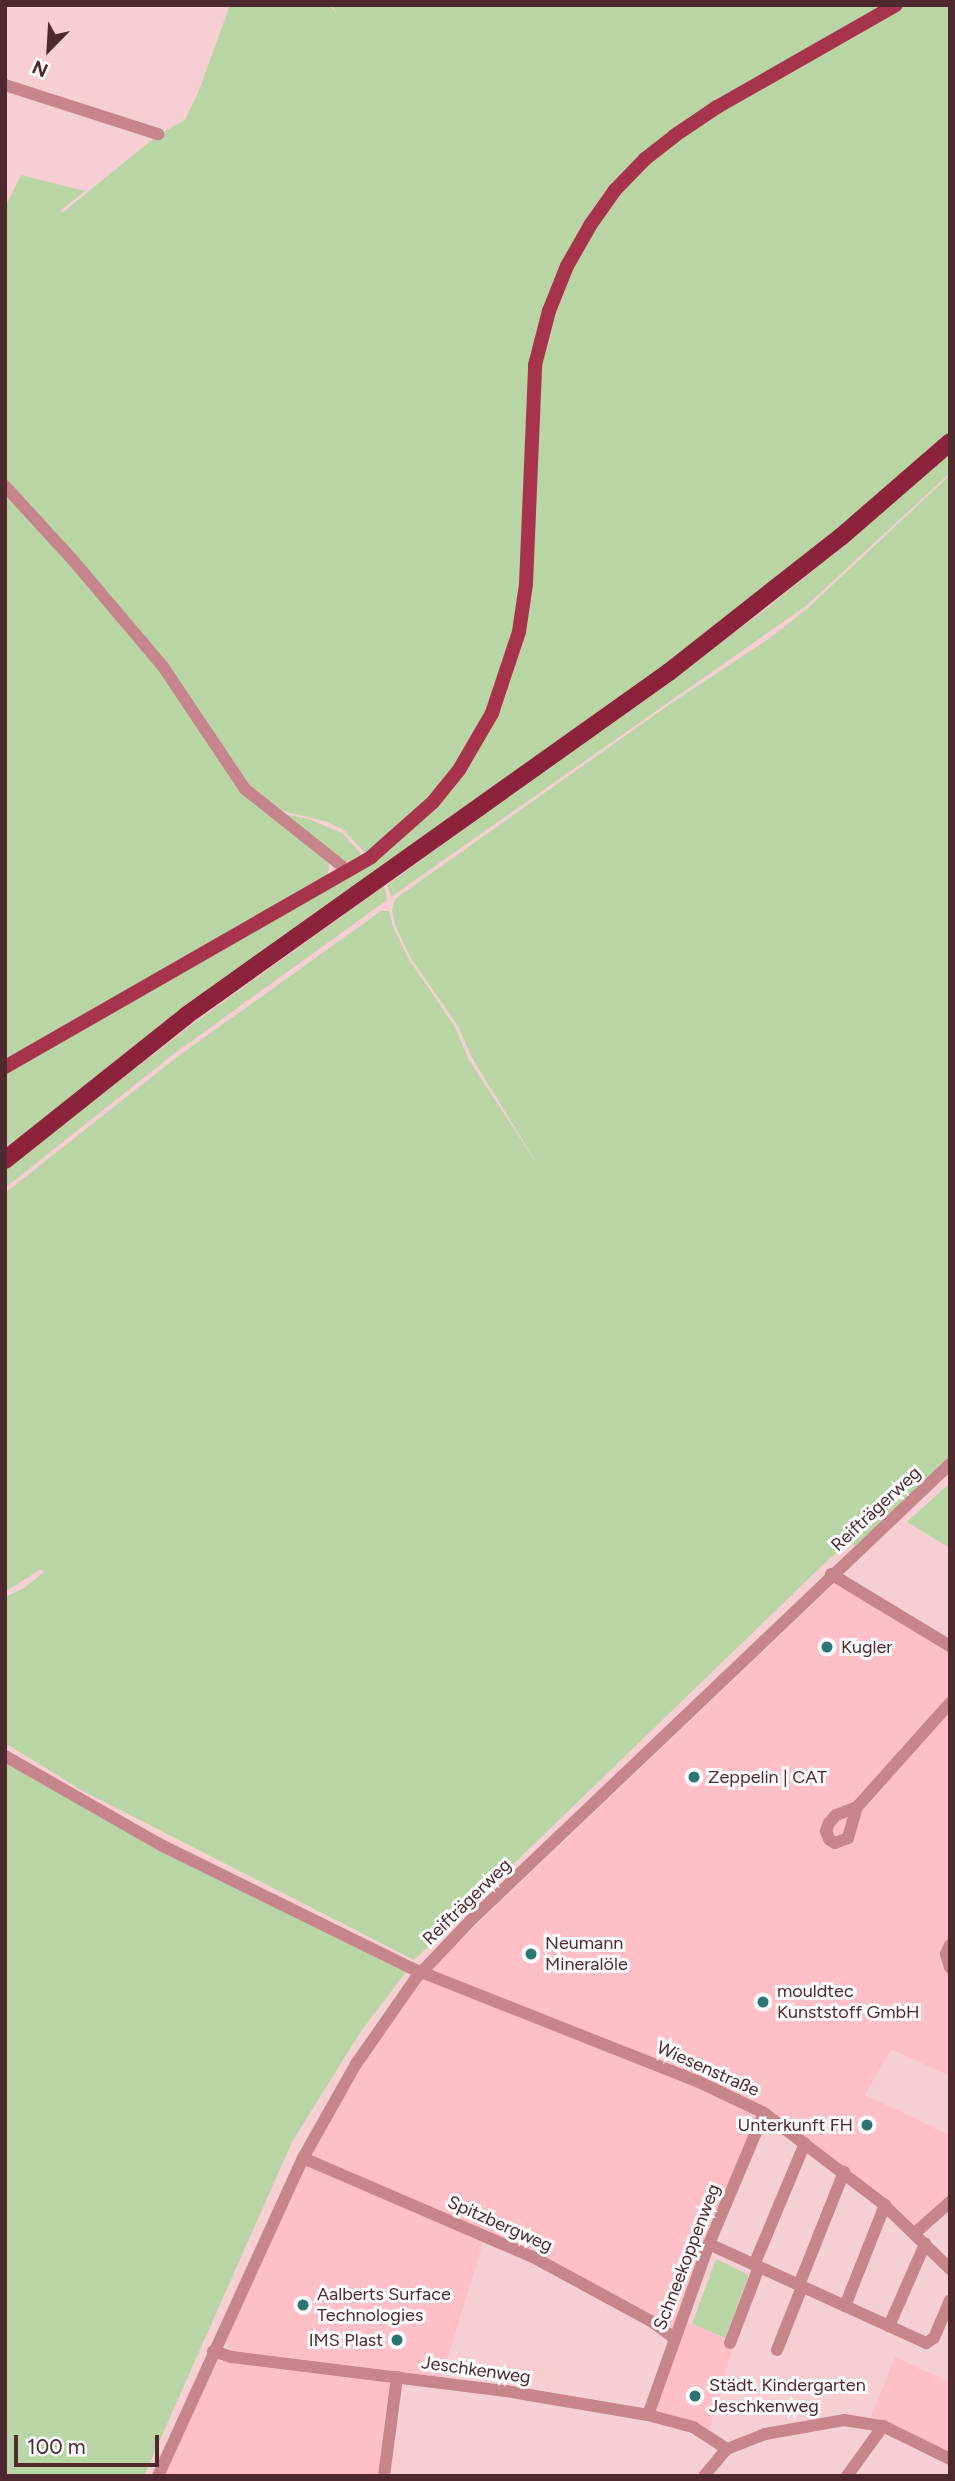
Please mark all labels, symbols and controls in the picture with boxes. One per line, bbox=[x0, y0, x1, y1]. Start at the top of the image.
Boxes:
north arrow bbox=[14, 14, 84, 84]
text: N bbox=[29, 55, 52, 82]
street label: Reifträgerweg bbox=[827, 1462, 925, 1556]
place label: Kugler bbox=[841, 1636, 892, 1658]
marker: Kugler bbox=[819, 1639, 835, 1655]
place label: Zeppelin | CAT bbox=[708, 1766, 827, 1788]
marker: Zeppelin | CAT bbox=[686, 1769, 702, 1785]
street label: Reifträgerweg bbox=[418, 1854, 516, 1950]
place label: Neumann Mineralöle bbox=[545, 1933, 628, 1976]
marker: Neumann Mineralöle bbox=[523, 1946, 539, 1962]
place label: mouldtec Kunststoff GmbH bbox=[777, 1981, 920, 2024]
marker: mouldtec Kunststoff GmbH bbox=[755, 1994, 771, 2010]
street label: Wiesenstraße bbox=[653, 2037, 763, 2101]
place label: Unterkunft FH bbox=[738, 2114, 853, 2136]
marker: Unterkunft FH bbox=[859, 2117, 875, 2133]
street label: Schneekoppenweg bbox=[649, 2181, 725, 2333]
street label: Spitzbergweg bbox=[444, 2191, 556, 2257]
place label: Aalberts Surface Technologies bbox=[317, 2284, 451, 2326]
marker: Aalberts Surface Technologies bbox=[295, 2297, 311, 2313]
place label: IMS Plast bbox=[309, 2329, 383, 2351]
marker: IMS Plast bbox=[389, 2332, 405, 2348]
street label: Jeschkenweg bbox=[420, 2352, 532, 2388]
place label: Städt. Kindergarten Jeschkenweg bbox=[709, 2375, 866, 2418]
marker: Städt. Kindergarten Jeschkenweg bbox=[687, 2388, 703, 2404]
scale bar bbox=[18, 2422, 163, 2466]
text: 100 m bbox=[27, 2434, 86, 2459]

